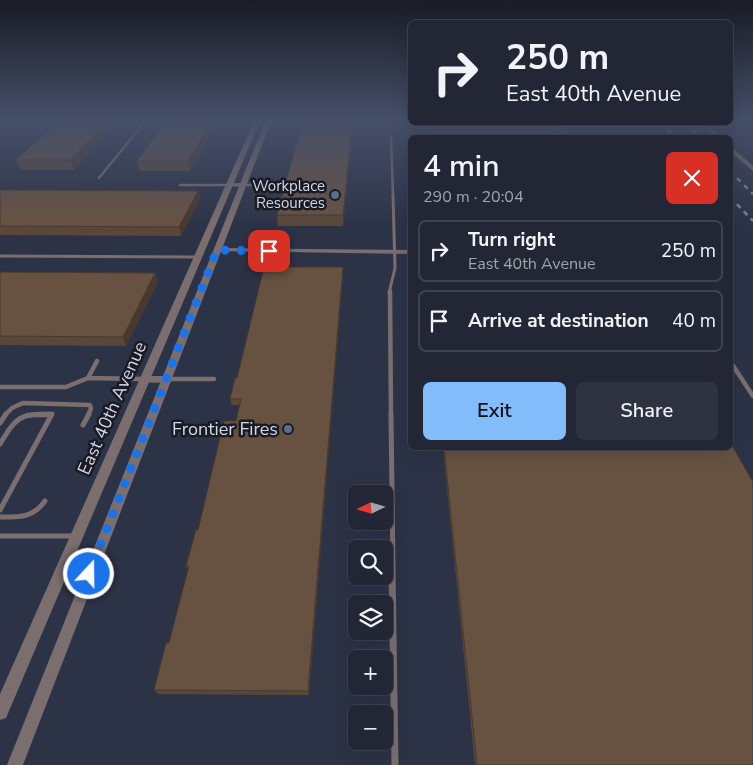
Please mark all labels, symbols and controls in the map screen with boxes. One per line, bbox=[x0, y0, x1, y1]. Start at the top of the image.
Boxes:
text: 250 m bbox=[506, 34, 609, 81]
icon: right bbox=[423, 40, 488, 105]
text: East 40th Avenue bbox=[506, 79, 681, 109]
text: 4 min bbox=[423, 146, 499, 187]
button: close bbox=[666, 152, 718, 204]
place label: Workplace Resources bbox=[252, 176, 325, 213]
text: 290 m · 20:04 bbox=[423, 186, 524, 208]
marker: Workplace Resources bbox=[329, 189, 341, 201]
text: Turn right bbox=[468, 227, 555, 253]
pin bbox=[248, 230, 290, 272]
icon: arrive bbox=[255, 237, 283, 265]
icon: right bbox=[425, 237, 453, 265]
text: 250 m bbox=[661, 238, 716, 264]
text: East 40th Avenue bbox=[468, 253, 595, 275]
icon: arrive bbox=[425, 307, 453, 335]
text: Arrive at destination bbox=[468, 308, 649, 334]
text: 40 m bbox=[672, 308, 716, 334]
street label: East 40th Avenue bbox=[72, 338, 152, 478]
button: Exit bbox=[423, 382, 566, 440]
button: Share bbox=[576, 382, 718, 440]
place label: Frontier Fires bbox=[172, 417, 278, 441]
marker: Frontier Fires bbox=[282, 423, 294, 435]
north arrow bbox=[348, 485, 392, 530]
map controls bbox=[348, 485, 393, 750]
button: search bbox=[348, 540, 393, 585]
position arrow bbox=[62, 547, 114, 599]
button: layers bbox=[348, 595, 393, 640]
button: + bbox=[348, 650, 393, 695]
button: − bbox=[348, 705, 393, 750]

